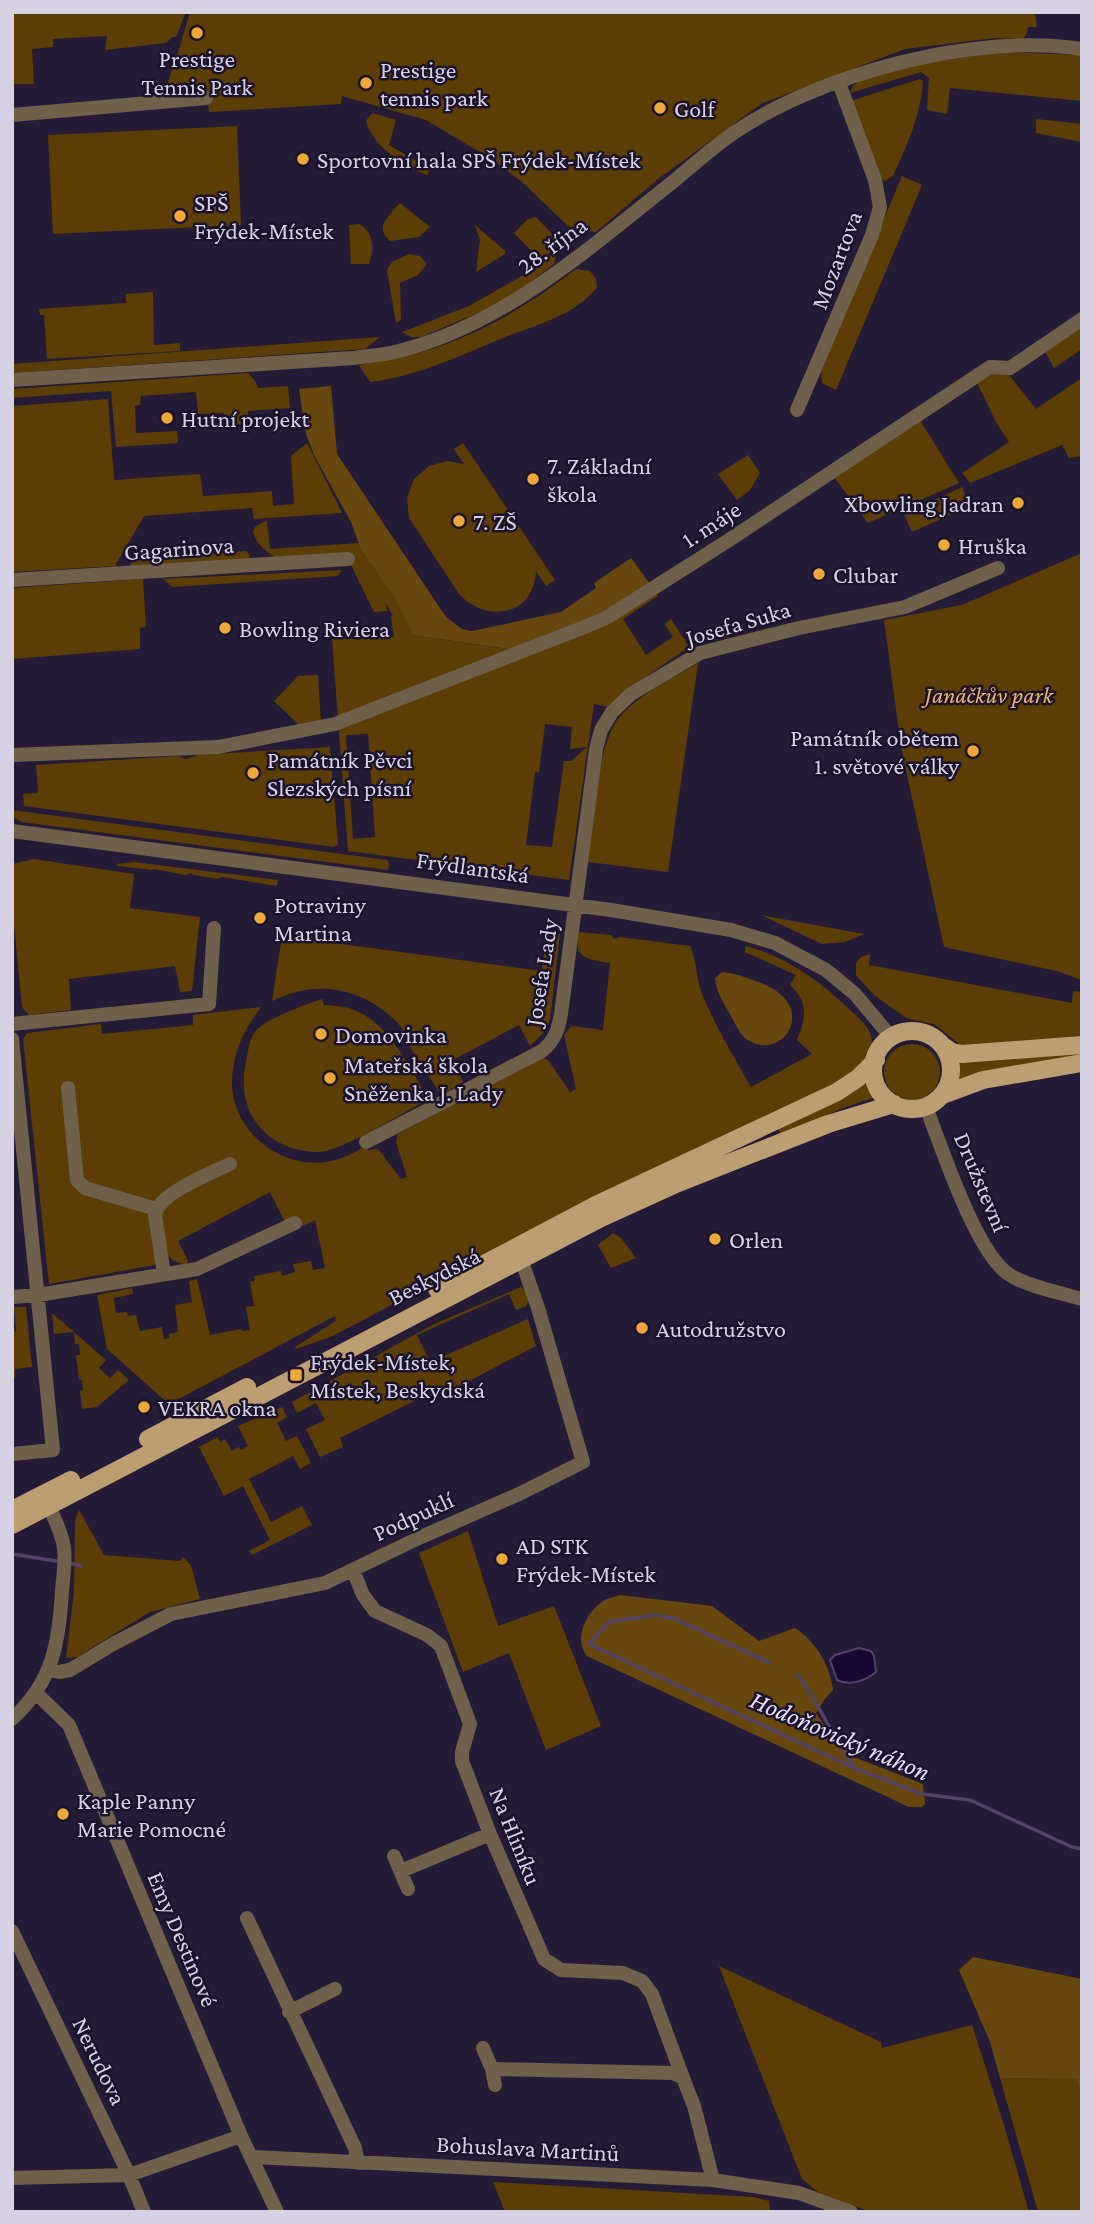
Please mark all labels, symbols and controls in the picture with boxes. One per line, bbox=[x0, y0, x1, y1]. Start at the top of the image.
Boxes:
marker: Prestige Tennis Park bbox=[189, 25, 205, 41]
place label: Prestige Tennis Park bbox=[141, 45, 253, 100]
place label: Prestige tennis park bbox=[380, 56, 488, 111]
marker: Prestige tennis park bbox=[358, 75, 374, 91]
place label: Golf bbox=[674, 95, 716, 122]
marker: Golf bbox=[652, 100, 668, 116]
place label: Sportovní hala SPŠ Frýdek-Místek bbox=[317, 146, 641, 173]
marker: Sportovní hala SPŠ Frýdek-Místek bbox=[295, 151, 311, 167]
place label: SPŠ Frýdek-Místek bbox=[194, 189, 334, 244]
street label: Mozartova bbox=[805, 207, 867, 313]
marker: SPŠ Frýdek-Místek bbox=[172, 208, 188, 224]
street label: 28. října bbox=[512, 211, 592, 279]
place label: Hutní projekt bbox=[181, 405, 311, 432]
marker: Hutní projekt bbox=[159, 410, 175, 426]
place label: 7. Základní škola bbox=[547, 452, 652, 507]
marker: 7. Základní škola bbox=[525, 471, 541, 487]
place label: Xbowling Jadran bbox=[844, 490, 1004, 517]
street label: 1. máje bbox=[677, 495, 745, 553]
marker: Xbowling Jadran bbox=[1010, 495, 1026, 511]
place label: 7. ZŠ bbox=[473, 508, 517, 535]
marker: 7. ZŠ bbox=[451, 513, 467, 529]
street label: Gagarinova bbox=[123, 531, 235, 565]
place label: Hruška bbox=[958, 532, 1027, 559]
marker: Hruška bbox=[936, 537, 952, 553]
place label: Clubar bbox=[833, 561, 899, 588]
marker: Clubar bbox=[811, 566, 827, 582]
street label: Josefa Suka bbox=[680, 595, 794, 651]
place label: Bowling Riviera bbox=[239, 615, 390, 642]
marker: Bowling Riviera bbox=[217, 620, 233, 636]
park label: Janáčkův park bbox=[921, 681, 1055, 708]
place label: Památník obětem 1. světové války bbox=[790, 724, 960, 779]
marker: Památník obětem 1. světové války bbox=[965, 743, 981, 759]
place label: Památník Pěvci Slezských písní bbox=[267, 746, 412, 801]
marker: Památník Pěvci Slezských písní bbox=[245, 765, 261, 781]
street label: Frýdlantská bbox=[415, 846, 531, 888]
place label: Potraviny Martina bbox=[274, 891, 367, 946]
marker: Potraviny Martina bbox=[252, 910, 268, 926]
street label: Josefa Lady bbox=[519, 915, 563, 1030]
place label: Domovinka bbox=[335, 1021, 447, 1048]
marker: Domovinka bbox=[313, 1026, 329, 1042]
place label: Mateřská škola Sněženka J. Lady bbox=[344, 1051, 504, 1106]
marker: Mateřská škola Sněženka J. Lady bbox=[322, 1070, 338, 1086]
street label: Družstevní bbox=[949, 1128, 1015, 1236]
place label: Orlen bbox=[729, 1226, 783, 1253]
marker: Orlen bbox=[707, 1231, 723, 1247]
street label: Beskydská bbox=[384, 1241, 484, 1311]
place label: Autodružstvo bbox=[656, 1315, 786, 1342]
marker: Autodružstvo bbox=[634, 1320, 650, 1336]
place label: Frýdek-Místek, Místek, Beskydská bbox=[310, 1348, 485, 1403]
marker: Frýdek-Místek, Místek, Beskydská bbox=[288, 1367, 304, 1383]
place label: VEKRA okna bbox=[158, 1394, 277, 1421]
marker: VEKRA okna bbox=[136, 1399, 152, 1415]
street label: Podpuklí bbox=[369, 1485, 458, 1546]
place label: AD STK Frýdek-Místek bbox=[516, 1532, 656, 1587]
marker: AD STK Frýdek-Místek bbox=[494, 1551, 510, 1567]
water label: Hodoňovický náhon bbox=[746, 1685, 934, 1787]
street label: Na Hliníku bbox=[484, 1783, 548, 1889]
place label: Kaple Panny Marie Pomocné bbox=[77, 1787, 226, 1842]
marker: Kaple Panny Marie Pomocné bbox=[55, 1806, 71, 1822]
street label: Emy Destinové bbox=[142, 1867, 224, 2011]
street label: Nerudova bbox=[67, 2013, 133, 2109]
street label: Bohuslava Martinů bbox=[436, 2130, 620, 2166]

